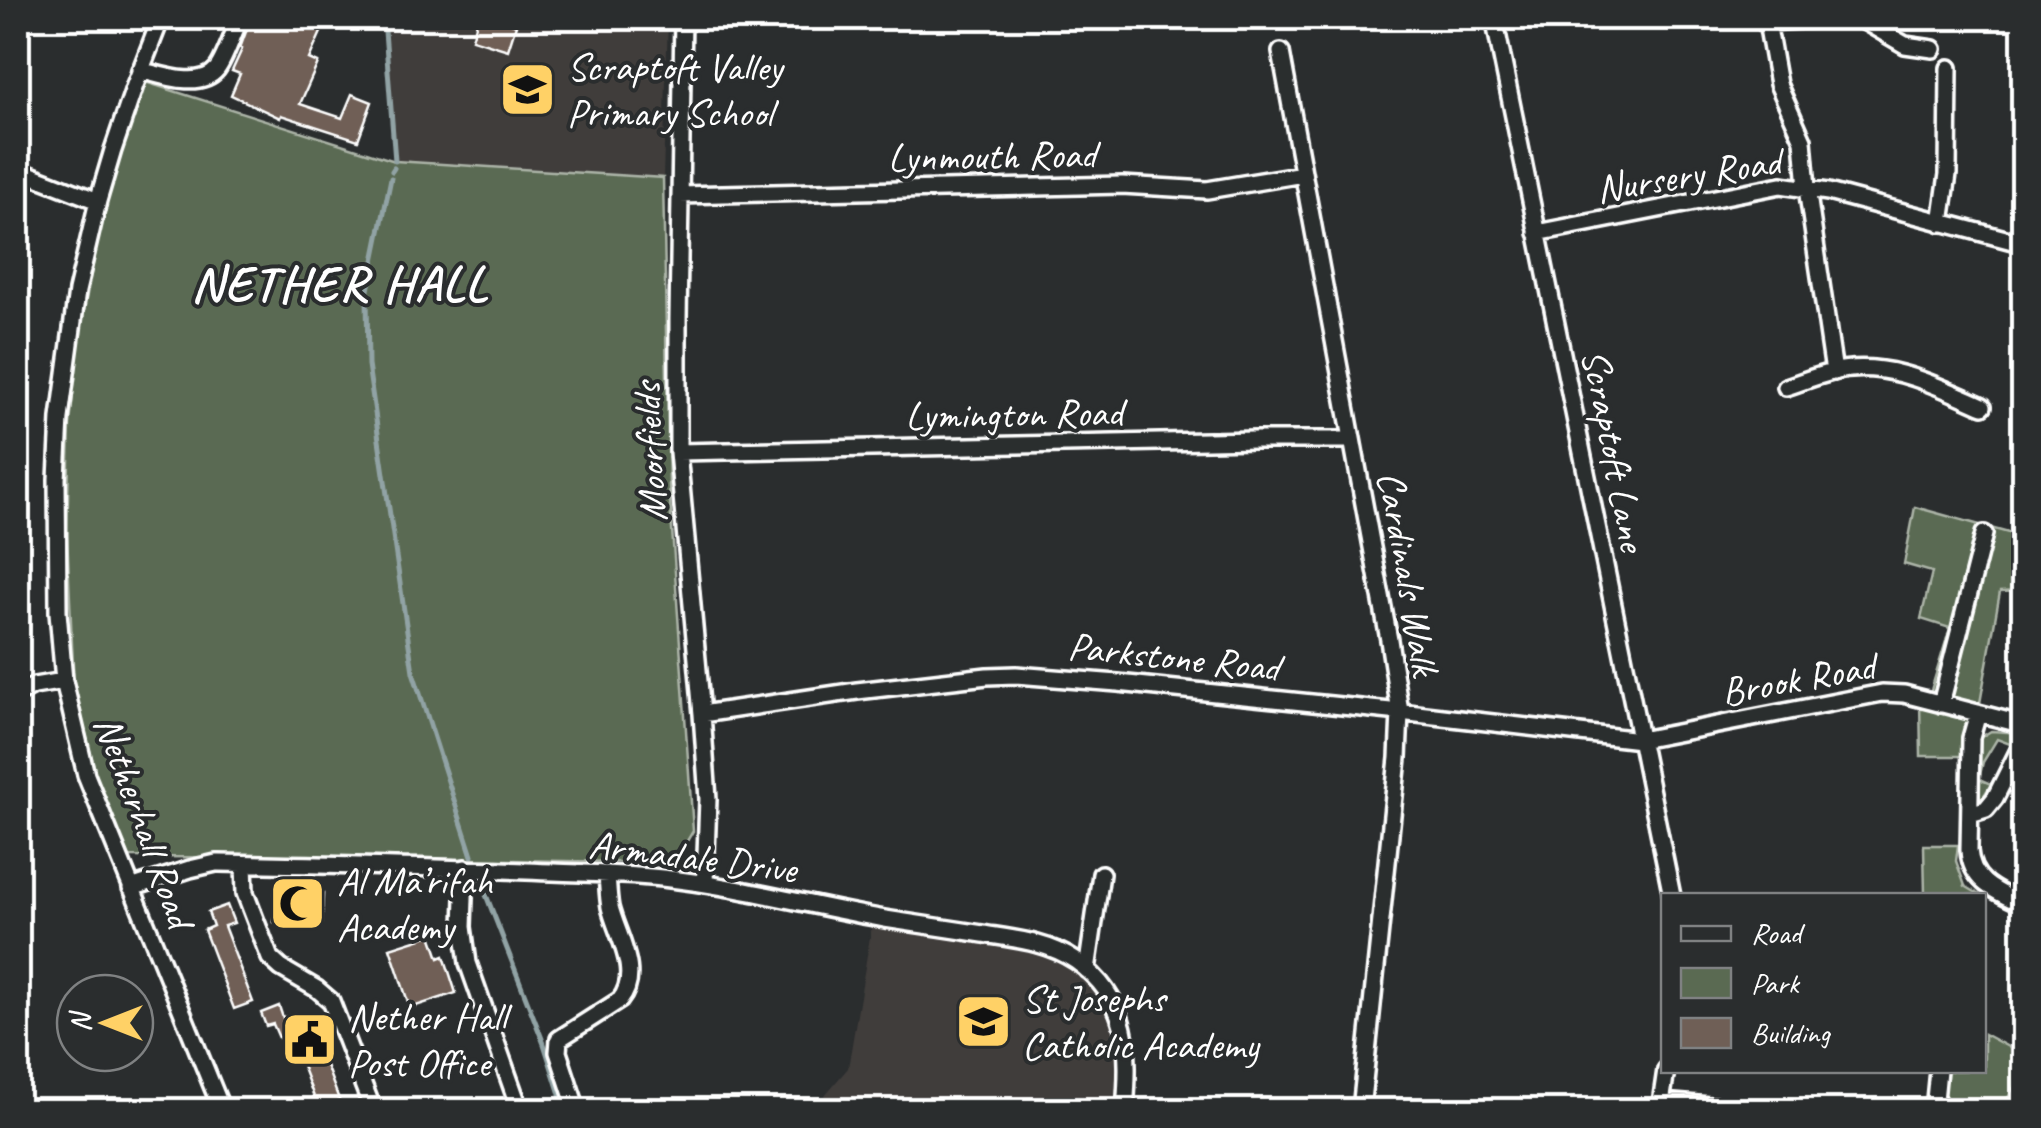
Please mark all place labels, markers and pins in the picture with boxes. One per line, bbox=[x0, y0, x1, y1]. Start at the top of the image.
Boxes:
place label: Scraptoft Valley Primary School bbox=[567, 42, 785, 138]
school or university icon: Scraptoft Valley Primary School bbox=[498, 59, 558, 119]
place label: Al Ma’rifah Academy bbox=[337, 856, 493, 952]
mosque icon: Al Ma’rifah Academy bbox=[268, 873, 328, 933]
place label: St Josephs Catholic Academy bbox=[1022, 974, 1261, 1070]
school or university icon: St Josephs Catholic Academy bbox=[953, 991, 1013, 1051]
place label: Nether Hall Post Office bbox=[348, 992, 513, 1088]
public building icon: Nether Hall Post Office bbox=[279, 1009, 339, 1069]

